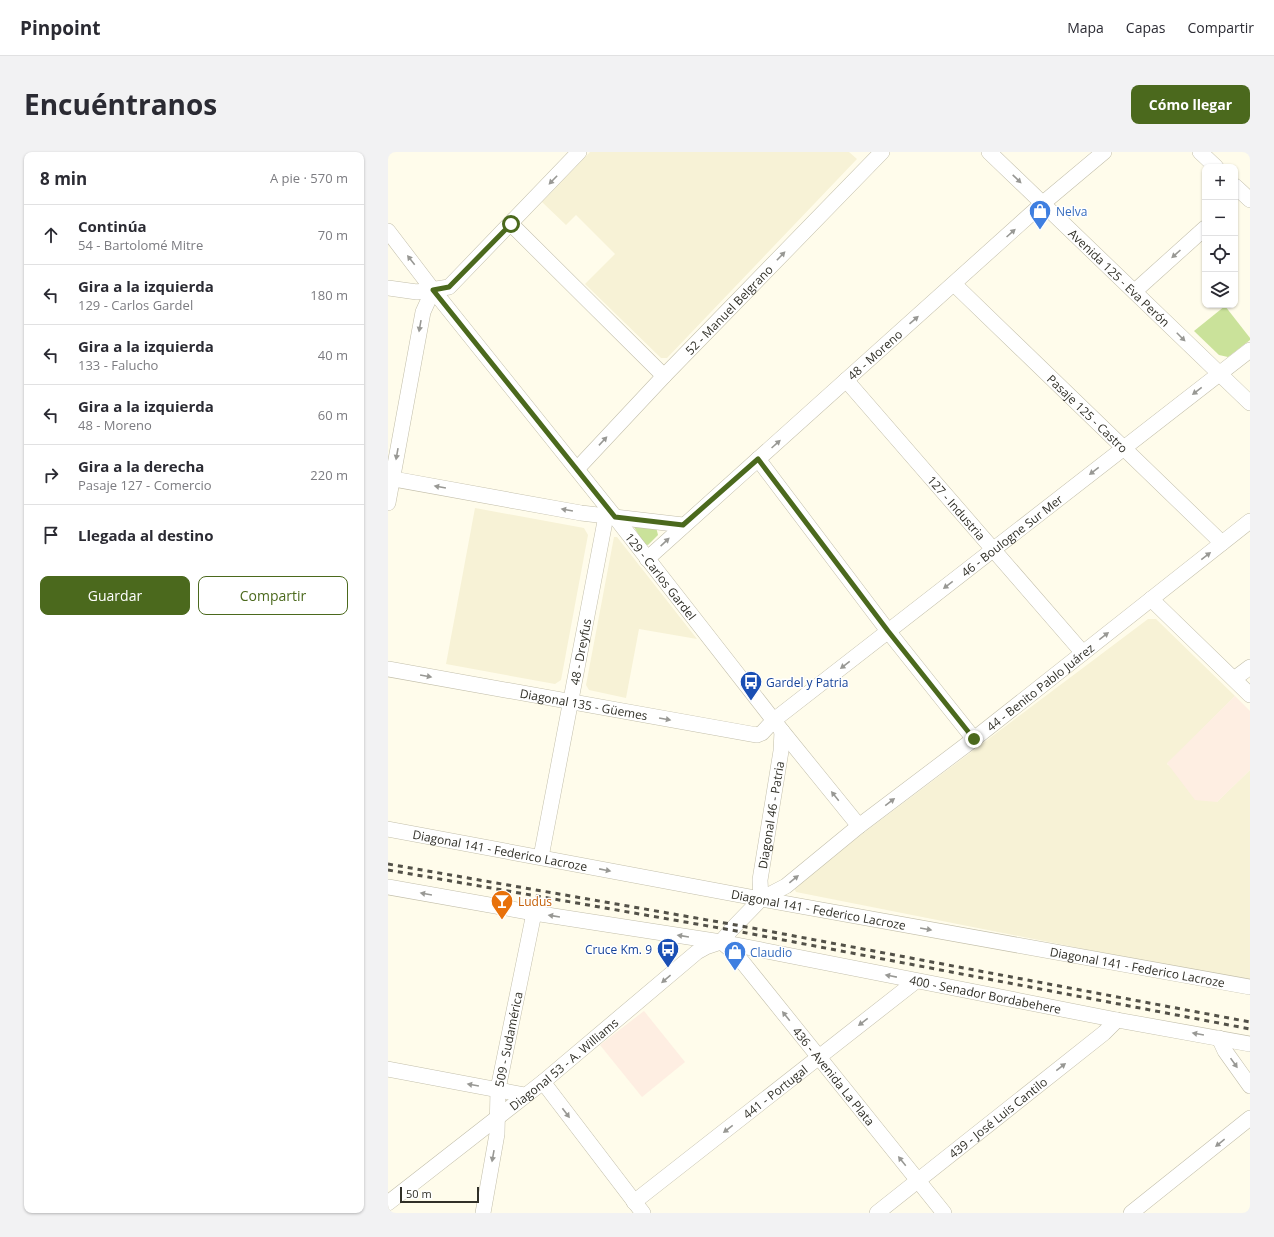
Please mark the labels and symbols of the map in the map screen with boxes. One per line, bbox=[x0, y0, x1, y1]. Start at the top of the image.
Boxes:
one-way arrow bbox=[1012, 174, 1022, 184]
one-way arrow bbox=[548, 175, 557, 185]
shop icon: Nelva bbox=[1027, 198, 1053, 231]
place label: Nelva bbox=[1056, 203, 1087, 220]
route start bbox=[502, 215, 520, 233]
street label: Avenida 125 - Eva Perón bbox=[1065, 225, 1174, 330]
one-way arrow bbox=[1006, 228, 1016, 237]
one-way arrow bbox=[1171, 249, 1181, 259]
one-way arrow bbox=[776, 251, 785, 261]
one-way arrow bbox=[407, 255, 415, 266]
street label: 52 - Manuel Belgrano bbox=[681, 261, 776, 358]
one-way arrow bbox=[909, 315, 919, 324]
one-way arrow bbox=[417, 320, 423, 332]
street label: 48 - Moreno bbox=[844, 325, 906, 384]
one-way arrow bbox=[1176, 332, 1186, 342]
street label: Pasaje 125 - Castro bbox=[1044, 370, 1132, 456]
one-way arrow bbox=[1192, 387, 1203, 395]
one-way arrow bbox=[599, 436, 608, 446]
one-way arrow bbox=[770, 439, 781, 448]
one-way arrow bbox=[394, 448, 400, 460]
one-way arrow bbox=[1089, 466, 1100, 475]
street label: 127 - Industria bbox=[924, 472, 990, 544]
one-way arrow bbox=[433, 484, 446, 490]
street label: 46 - Boulogne Sur Mer bbox=[957, 490, 1066, 580]
one-way arrow bbox=[561, 507, 574, 513]
street label: 129 - Carlos Gardel bbox=[622, 529, 700, 623]
one-way arrow bbox=[660, 537, 670, 546]
one-way arrow bbox=[1200, 551, 1211, 560]
one-way arrow bbox=[942, 581, 953, 589]
street label: 48 - Dreyfus bbox=[565, 617, 595, 686]
one-way arrow bbox=[1098, 632, 1109, 641]
street label: 44 - Benito Pablo Juárez bbox=[983, 639, 1098, 735]
one-way arrow bbox=[839, 660, 850, 669]
bus stop icon: Gardel y Patria bbox=[738, 669, 764, 702]
one-way arrow bbox=[420, 673, 433, 679]
place label: Gardel y Patria bbox=[766, 674, 848, 691]
street label: Diagonal 135 - Güemes bbox=[519, 684, 649, 724]
one-way arrow bbox=[658, 716, 671, 722]
route end bbox=[965, 730, 983, 748]
street label: Diagonal 46 - Patria bbox=[753, 760, 788, 870]
one-way arrow bbox=[830, 790, 839, 801]
one-way arrow bbox=[885, 798, 896, 806]
street label: Diagonal 141 - Federico Lacroze bbox=[411, 825, 589, 875]
one-way arrow bbox=[599, 867, 611, 873]
one-way arrow bbox=[788, 875, 799, 884]
street label: Diagonal 141 - Federico Lacroze bbox=[730, 885, 908, 933]
bar icon: Ludus bbox=[489, 888, 515, 921]
one-way arrow bbox=[420, 890, 432, 896]
place label: Ludus bbox=[518, 893, 552, 910]
one-way arrow bbox=[548, 913, 560, 919]
one-way arrow bbox=[920, 926, 932, 932]
one-way arrow bbox=[677, 933, 689, 939]
bus stop icon: Cruce Km. 9 bbox=[655, 936, 681, 969]
shop icon: Claudio bbox=[722, 939, 748, 972]
place label: Cruce Km. 9 bbox=[585, 941, 652, 958]
street label: Diagonal 141 - Federico Lacroze bbox=[1049, 943, 1226, 991]
place label: Claudio bbox=[750, 944, 792, 961]
street label: 400 - Senador Bordabehere bbox=[908, 971, 1063, 1017]
one-way arrow bbox=[885, 973, 898, 979]
one-way arrow bbox=[661, 974, 672, 983]
street label: 509 - Sudamérica bbox=[490, 990, 526, 1088]
one-way arrow bbox=[782, 1010, 790, 1021]
street label: Diagonal 53 - A. Williams bbox=[505, 1014, 622, 1114]
one-way arrow bbox=[858, 1018, 869, 1027]
street label: 436 - Avenida La Plata bbox=[789, 1023, 879, 1129]
one-way arrow bbox=[1192, 1031, 1204, 1037]
one-way arrow bbox=[1229, 1057, 1238, 1068]
street label: 441 - Portugal bbox=[739, 1061, 811, 1122]
one-way arrow bbox=[1055, 1063, 1066, 1071]
street label: 439 - José Luis Cantilo bbox=[945, 1073, 1051, 1162]
one-way arrow bbox=[467, 1082, 479, 1088]
one-way arrow bbox=[562, 1107, 571, 1118]
one-way arrow bbox=[723, 1124, 734, 1133]
one-way arrow bbox=[1214, 1138, 1225, 1147]
one-way arrow bbox=[490, 1150, 496, 1162]
one-way arrow bbox=[898, 1155, 907, 1166]
scale bar bbox=[400, 1185, 479, 1204]

